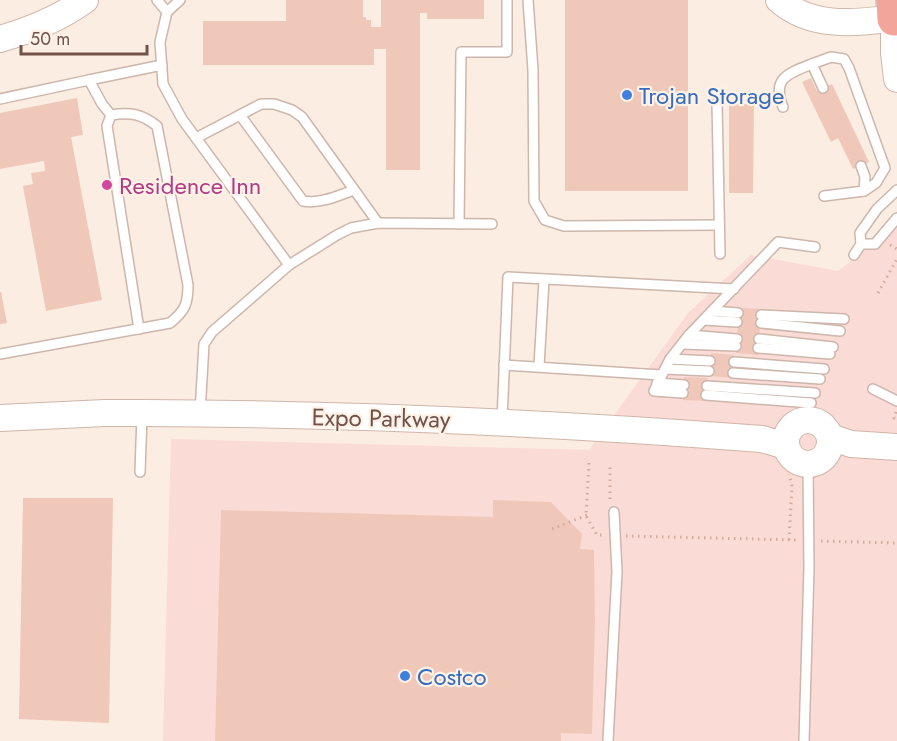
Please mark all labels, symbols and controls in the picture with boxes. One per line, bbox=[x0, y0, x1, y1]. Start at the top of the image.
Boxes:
scale bar bbox=[21, 18, 147, 56]
text: 50 m bbox=[30, 26, 70, 52]
place label: Trojan Storage bbox=[639, 78, 784, 113]
marker: Trojan Storage bbox=[620, 88, 634, 102]
place label: Residence Inn bbox=[119, 168, 261, 203]
marker: Residence Inn bbox=[100, 178, 114, 192]
street label: Expo Parkway bbox=[311, 399, 451, 437]
place label: Costco bbox=[417, 659, 487, 694]
marker: Costco bbox=[398, 669, 412, 683]

